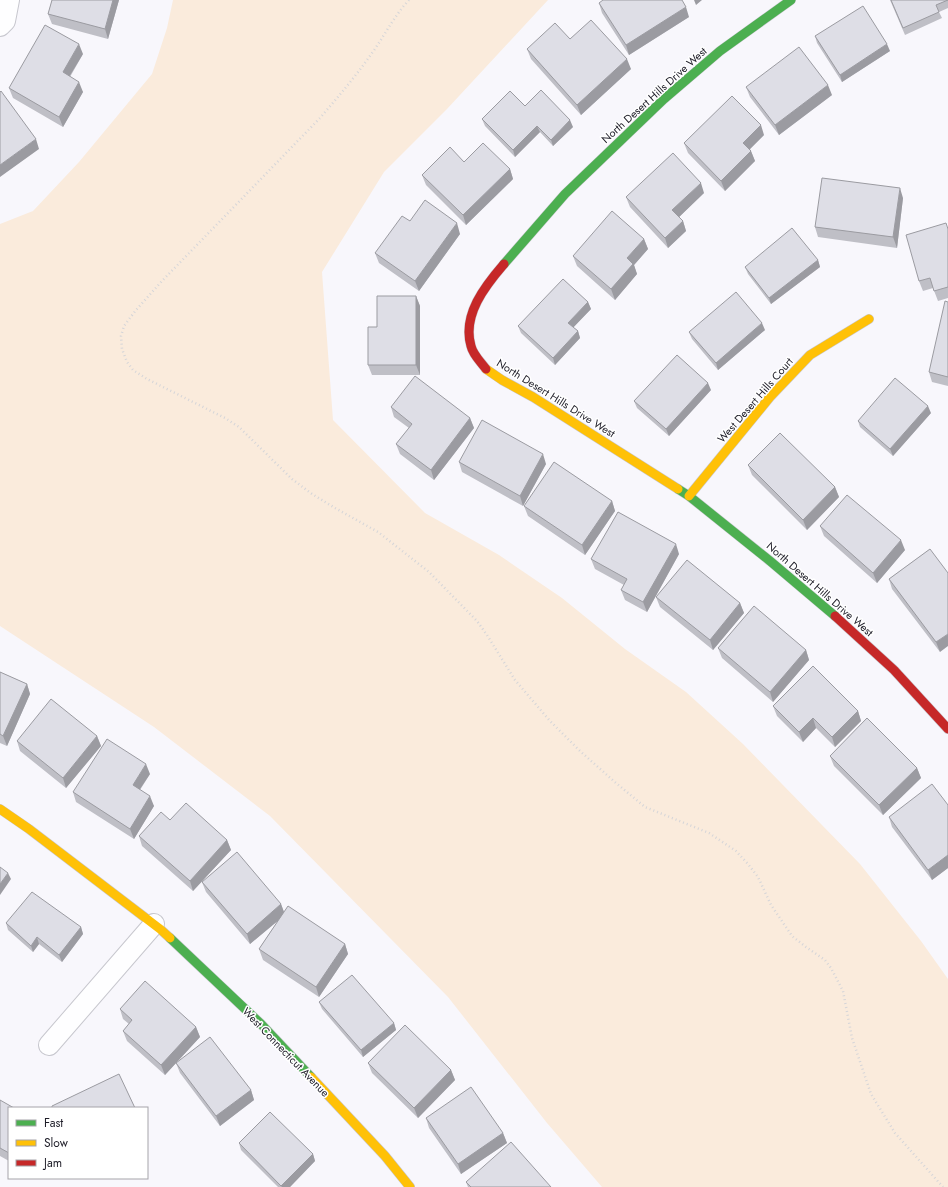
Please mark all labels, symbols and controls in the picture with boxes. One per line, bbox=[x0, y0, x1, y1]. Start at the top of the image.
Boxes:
street label: North Desert Hills Drive West bbox=[598, 43, 711, 147]
street label: West Desert Hills Court bbox=[713, 354, 797, 446]
street label: North Desert Hills Drive West bbox=[494, 355, 619, 441]
street label: North Desert Hills Drive West bbox=[763, 538, 877, 640]
street label: West Connecticut Avenue bbox=[239, 1004, 333, 1101]
legend bbox=[8, 1107, 148, 1179]
text: Fast bbox=[44, 1114, 63, 1132]
text: Slow bbox=[44, 1134, 69, 1152]
text: Jam bbox=[42, 1154, 62, 1172]

